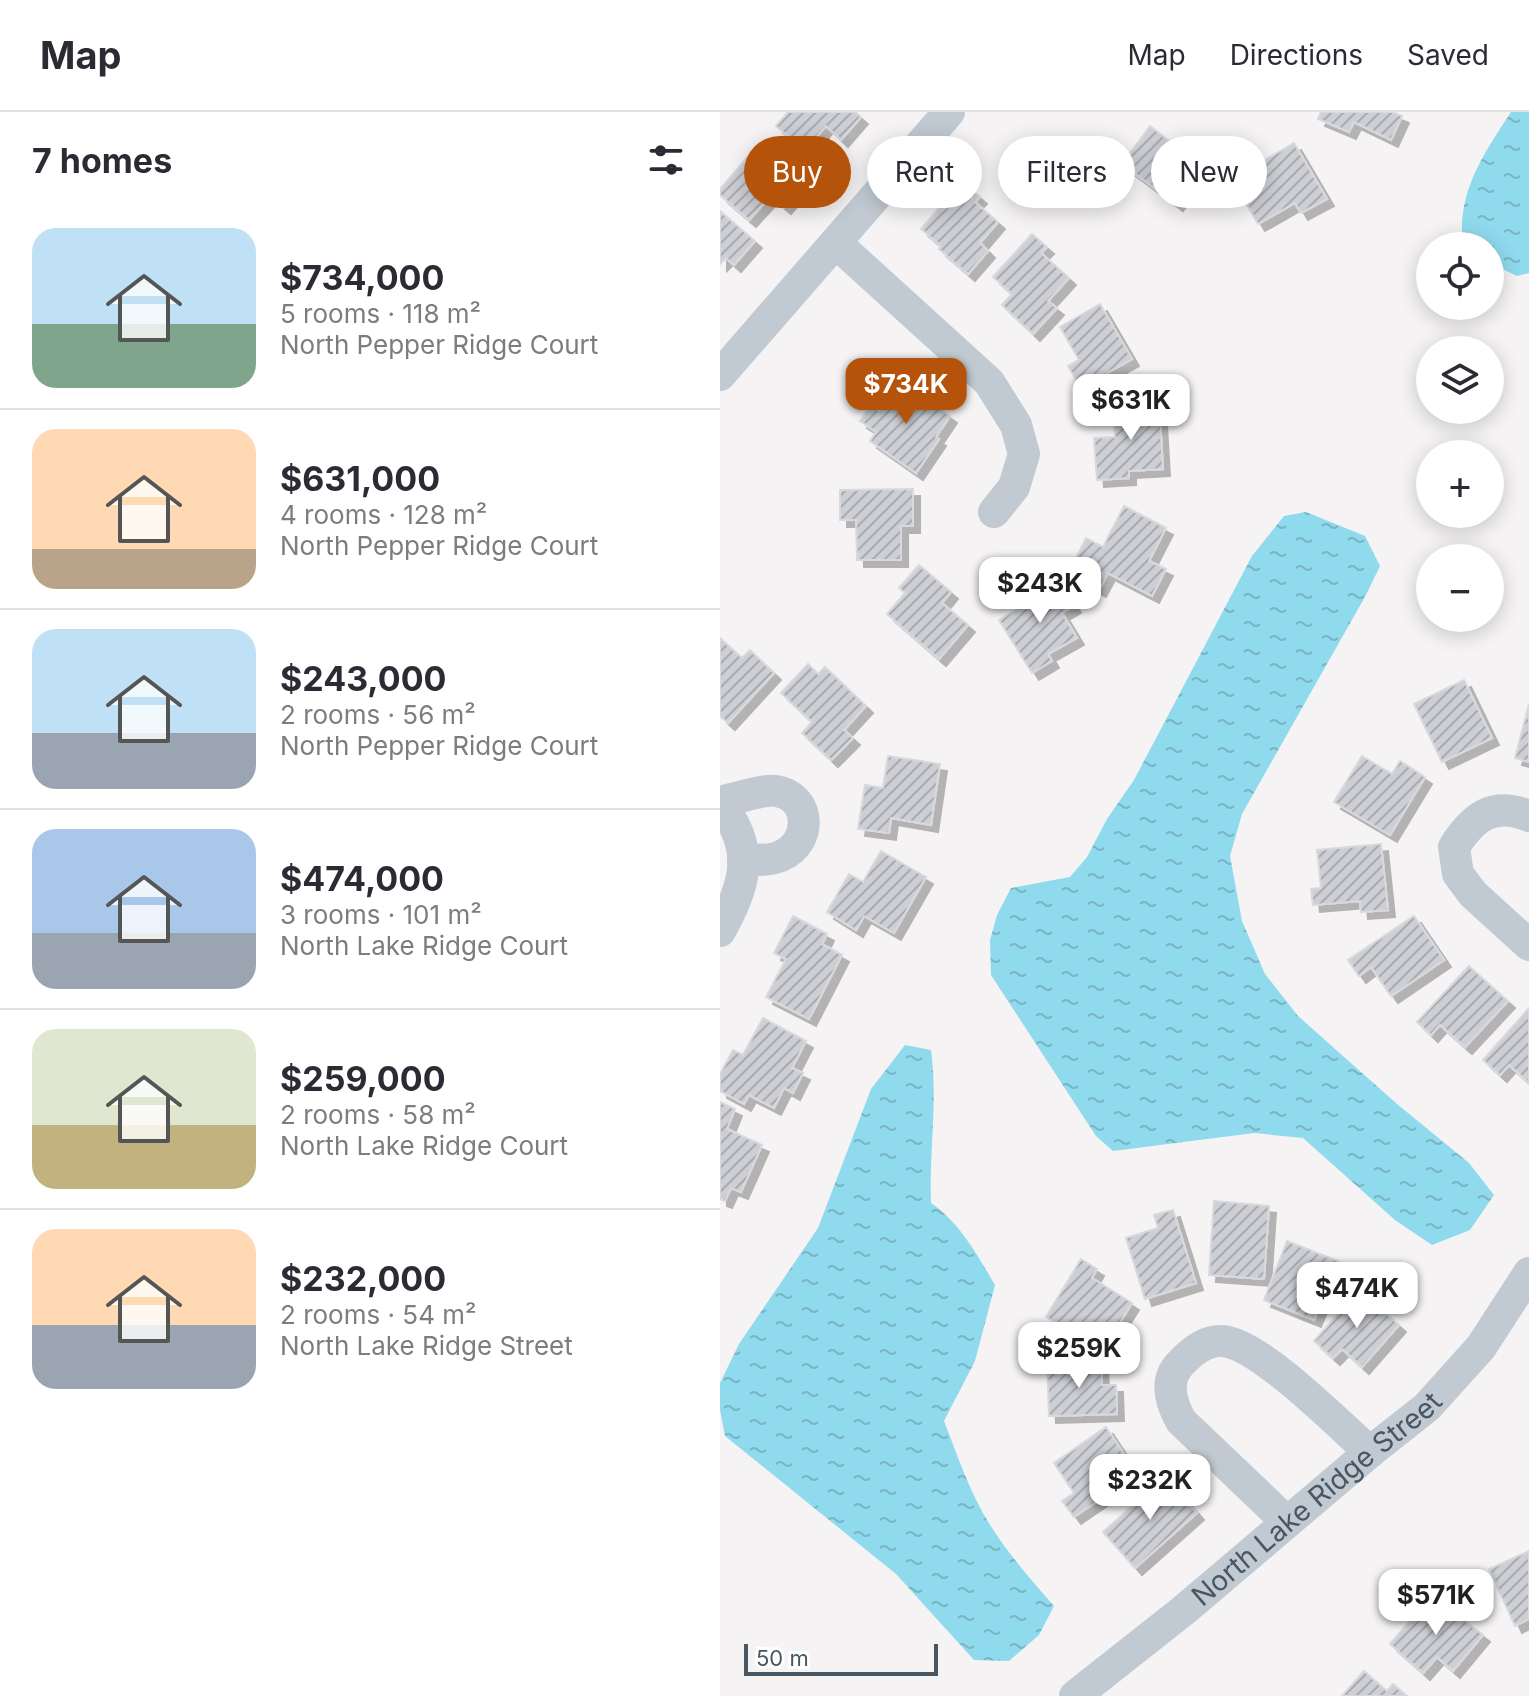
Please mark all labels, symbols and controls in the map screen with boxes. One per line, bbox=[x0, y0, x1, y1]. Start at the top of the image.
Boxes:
text: Map bbox=[40, 32, 121, 78]
text: Map bbox=[1127, 38, 1186, 72]
text: Directions bbox=[1230, 38, 1363, 72]
text: Saved bbox=[1407, 38, 1489, 72]
chip: Buy bbox=[744, 136, 851, 208]
chip: Rent bbox=[867, 136, 982, 208]
chip: Filters bbox=[998, 136, 1135, 208]
chip: New bbox=[1151, 136, 1267, 208]
icon: filters bbox=[644, 138, 688, 182]
text: 7 homes bbox=[32, 140, 172, 181]
map controls bbox=[1416, 232, 1504, 632]
button: locate bbox=[1416, 232, 1504, 320]
text: $734,000 bbox=[280, 257, 444, 298]
icon: home bbox=[96, 260, 192, 356]
text: 5 rooms · 118 m² bbox=[280, 298, 481, 329]
text: North Pepper Ridge Court bbox=[280, 329, 598, 360]
button: layers bbox=[1416, 336, 1504, 424]
pin: $734K bbox=[850, 358, 962, 426]
text: $734K bbox=[864, 368, 948, 399]
pin: $631K bbox=[1075, 374, 1187, 442]
text: $631K bbox=[1091, 384, 1171, 415]
button: + bbox=[1416, 440, 1504, 528]
text: $631,000 bbox=[280, 458, 440, 499]
icon: home bbox=[96, 461, 192, 557]
text: 4 rooms · 128 m² bbox=[280, 499, 487, 530]
text: North Pepper Ridge Court bbox=[280, 530, 598, 561]
button: − bbox=[1416, 544, 1504, 632]
pin: $243K bbox=[984, 557, 1096, 625]
text: $243K bbox=[997, 567, 1083, 598]
text: $243,000 bbox=[280, 658, 447, 699]
icon: home bbox=[96, 661, 192, 757]
text: 2 rooms · 56 m² bbox=[280, 699, 476, 730]
text: North Pepper Ridge Court bbox=[280, 730, 598, 761]
text: $474,000 bbox=[280, 858, 444, 899]
icon: home bbox=[96, 861, 192, 957]
text: 3 rooms · 101 m² bbox=[280, 899, 482, 930]
text: North Lake Ridge Court bbox=[280, 930, 568, 961]
text: $259,000 bbox=[280, 1058, 446, 1099]
icon: home bbox=[96, 1061, 192, 1157]
text: 2 rooms · 58 m² bbox=[280, 1099, 476, 1130]
text: North Lake Ridge Court bbox=[280, 1130, 568, 1161]
text: $232,000 bbox=[280, 1258, 446, 1299]
icon: home bbox=[96, 1261, 192, 1357]
pin: $474K bbox=[1301, 1262, 1413, 1330]
text: $474K bbox=[1315, 1272, 1399, 1303]
text: 2 rooms · 54 m² bbox=[280, 1299, 477, 1330]
pin: $259K bbox=[1023, 1322, 1135, 1390]
text: North Lake Ridge Street bbox=[280, 1330, 573, 1361]
text: $259K bbox=[1036, 1332, 1122, 1363]
street label: North Lake Ridge Street bbox=[1185, 1385, 1449, 1613]
pin: $232K bbox=[1094, 1454, 1206, 1522]
text: $232K bbox=[1107, 1464, 1193, 1495]
pin: $571K bbox=[1380, 1569, 1492, 1637]
text: $571K bbox=[1397, 1579, 1475, 1610]
scale bar bbox=[744, 1640, 938, 1676]
text: 50 m bbox=[756, 1645, 809, 1671]

